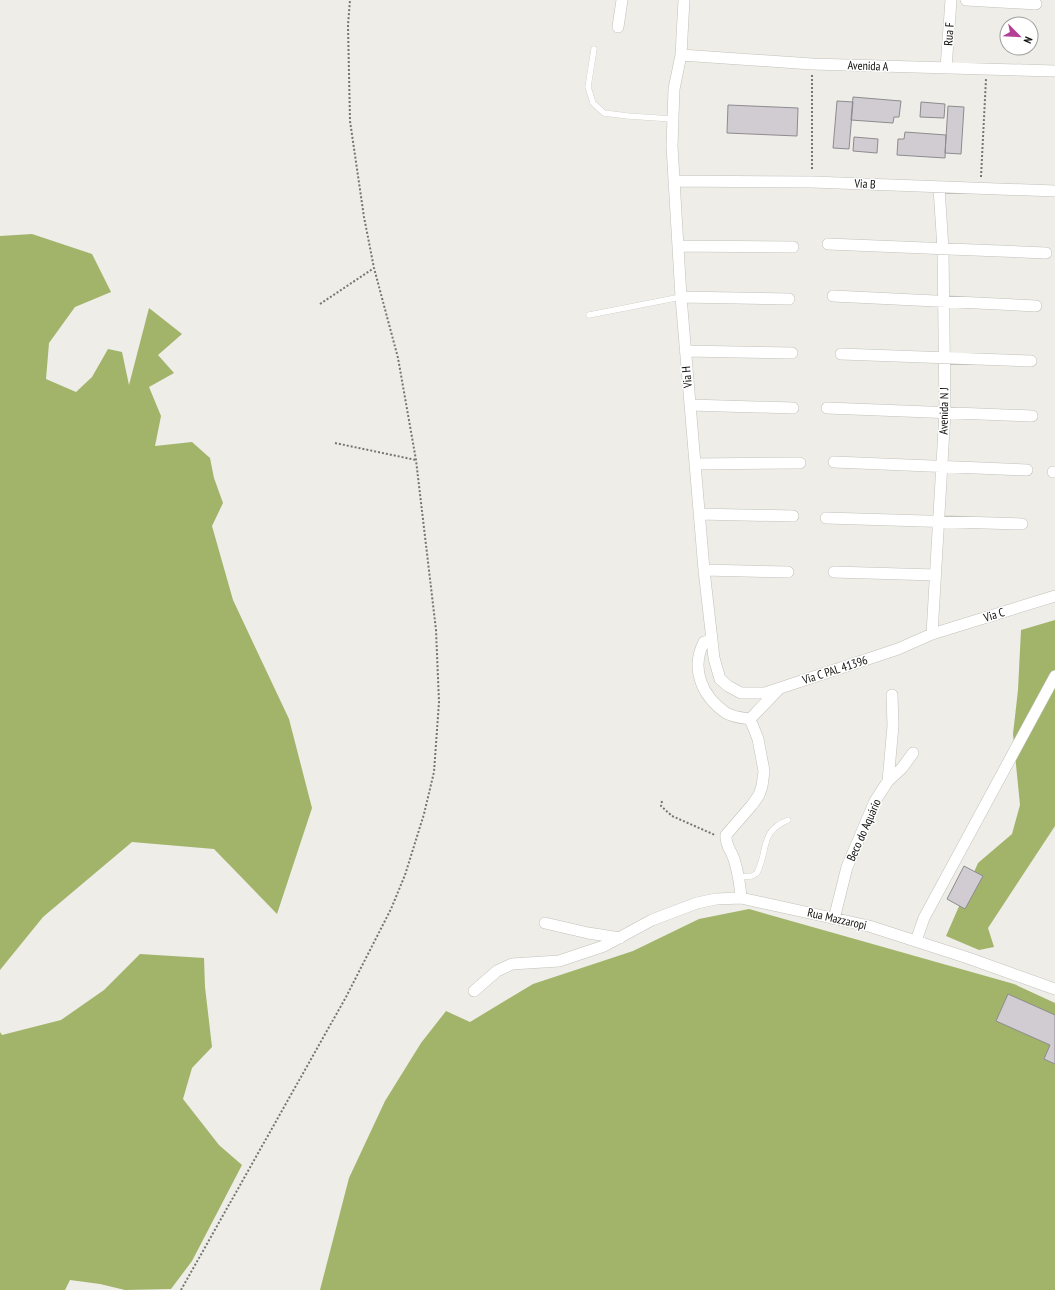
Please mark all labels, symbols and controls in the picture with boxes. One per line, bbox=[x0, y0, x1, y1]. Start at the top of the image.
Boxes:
north arrow bbox=[999, 16, 1039, 56]
street label: Rua F bbox=[940, 22, 957, 46]
text: N bbox=[1021, 35, 1036, 46]
street label: Avenida A bbox=[847, 57, 889, 74]
street label: Via B bbox=[853, 175, 876, 192]
street label: Via H bbox=[678, 365, 695, 390]
street label: Avenida N J bbox=[936, 387, 951, 435]
street label: Via C bbox=[981, 604, 1007, 625]
street label: Via C PAL 41396 bbox=[799, 652, 869, 687]
street label: Beco do Aquário bbox=[843, 796, 884, 863]
street label: Rua Mazzaropi bbox=[806, 904, 868, 933]

